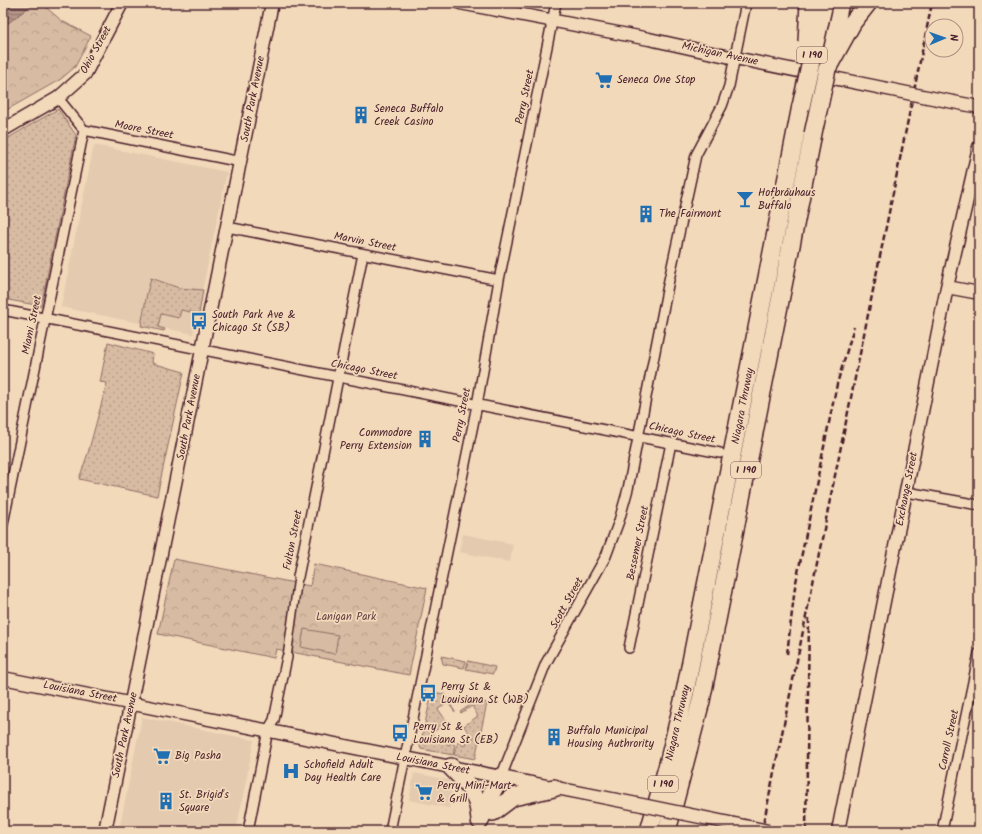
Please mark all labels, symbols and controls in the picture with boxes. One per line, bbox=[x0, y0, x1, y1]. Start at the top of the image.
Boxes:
north arrow bbox=[924, 18, 964, 58]
street label: Ohio Street bbox=[75, 22, 117, 77]
text: N bbox=[944, 34, 962, 42]
street label: Michigan Avenue bbox=[680, 37, 760, 71]
road number: I 190 bbox=[797, 47, 827, 63]
street label: South Park Avenue bbox=[236, 54, 270, 144]
street label: Perry Street bbox=[510, 67, 540, 126]
supermarket icon: Seneca One Stop bbox=[594, 70, 614, 90]
place label: Seneca One Stop bbox=[617, 71, 696, 89]
place label: Seneca Buffalo Creek Casino bbox=[374, 100, 443, 131]
building icon: Seneca Buffalo Creek Casino bbox=[351, 105, 371, 125]
street label: Moore Street bbox=[113, 115, 176, 145]
place label: Hofbräuhaus Buffalo bbox=[758, 184, 816, 215]
bar icon: Hofbräuhaus Buffalo bbox=[735, 189, 755, 209]
building icon: The Fairmont bbox=[636, 204, 656, 224]
place label: The Fairmont bbox=[659, 205, 722, 223]
street label: Marvin Street bbox=[332, 227, 398, 257]
street label: Miami Street bbox=[17, 293, 47, 356]
place label: South Park Ave & Chicago St (SB) bbox=[212, 306, 296, 337]
bus stop icon: South Park Ave & Chicago St (SB) bbox=[189, 311, 209, 331]
street label: Chicago Street bbox=[329, 355, 400, 385]
street label: Niagara Thruway bbox=[727, 366, 759, 446]
street label: South Park Avenue bbox=[172, 372, 206, 462]
street label: Perry Street bbox=[448, 385, 476, 444]
street label: Chicago Street bbox=[647, 417, 718, 449]
place label: Commodore Perry Extension bbox=[340, 424, 412, 455]
building icon: Commodore Perry Extension bbox=[415, 429, 435, 449]
street label: Exchange Street bbox=[891, 450, 923, 528]
road number: I 190 bbox=[731, 462, 761, 478]
street label: Bessemer Street bbox=[622, 503, 654, 582]
street label: Fulton Street bbox=[278, 508, 308, 572]
street label: Scott Street bbox=[545, 573, 589, 632]
park label: Lanigan Park bbox=[316, 608, 377, 626]
street label: Louisiana Street bbox=[42, 676, 119, 708]
place label: Perry St & Louisiana St (WB) bbox=[441, 678, 529, 709]
bus stop icon: Perry St & Louisiana St (WB) bbox=[418, 683, 438, 703]
street label: Niagara Thruway bbox=[661, 683, 696, 763]
street label: South Park Avenue bbox=[107, 690, 143, 780]
street label: Carroll Street bbox=[934, 707, 964, 772]
place label: Perry St & Louisiana St (EB) bbox=[413, 718, 499, 749]
place label: Buffalo Municipal Housing Authrority bbox=[567, 722, 655, 753]
bus stop icon: Perry St & Louisiana St (EB) bbox=[390, 723, 410, 743]
building icon: Buffalo Municipal Housing Authrority bbox=[544, 727, 564, 747]
supermarket icon: Big Pasha bbox=[152, 746, 172, 766]
place label: Big Pasha bbox=[175, 747, 221, 765]
street label: Louisiana Street bbox=[395, 748, 472, 780]
place label: Schofield Adult Day Health Care bbox=[304, 756, 381, 787]
hospital icon: Schofield Adult Day Health Care bbox=[281, 761, 301, 781]
road number: I 190 bbox=[648, 776, 678, 792]
place label: Perry Mini-Mart & Grill bbox=[437, 777, 512, 808]
supermarket icon: Perry Mini-Mart & Grill bbox=[414, 782, 434, 802]
place label: St. Brigid's Square bbox=[179, 786, 229, 817]
building icon: St. Brigid's Square bbox=[156, 791, 176, 811]

